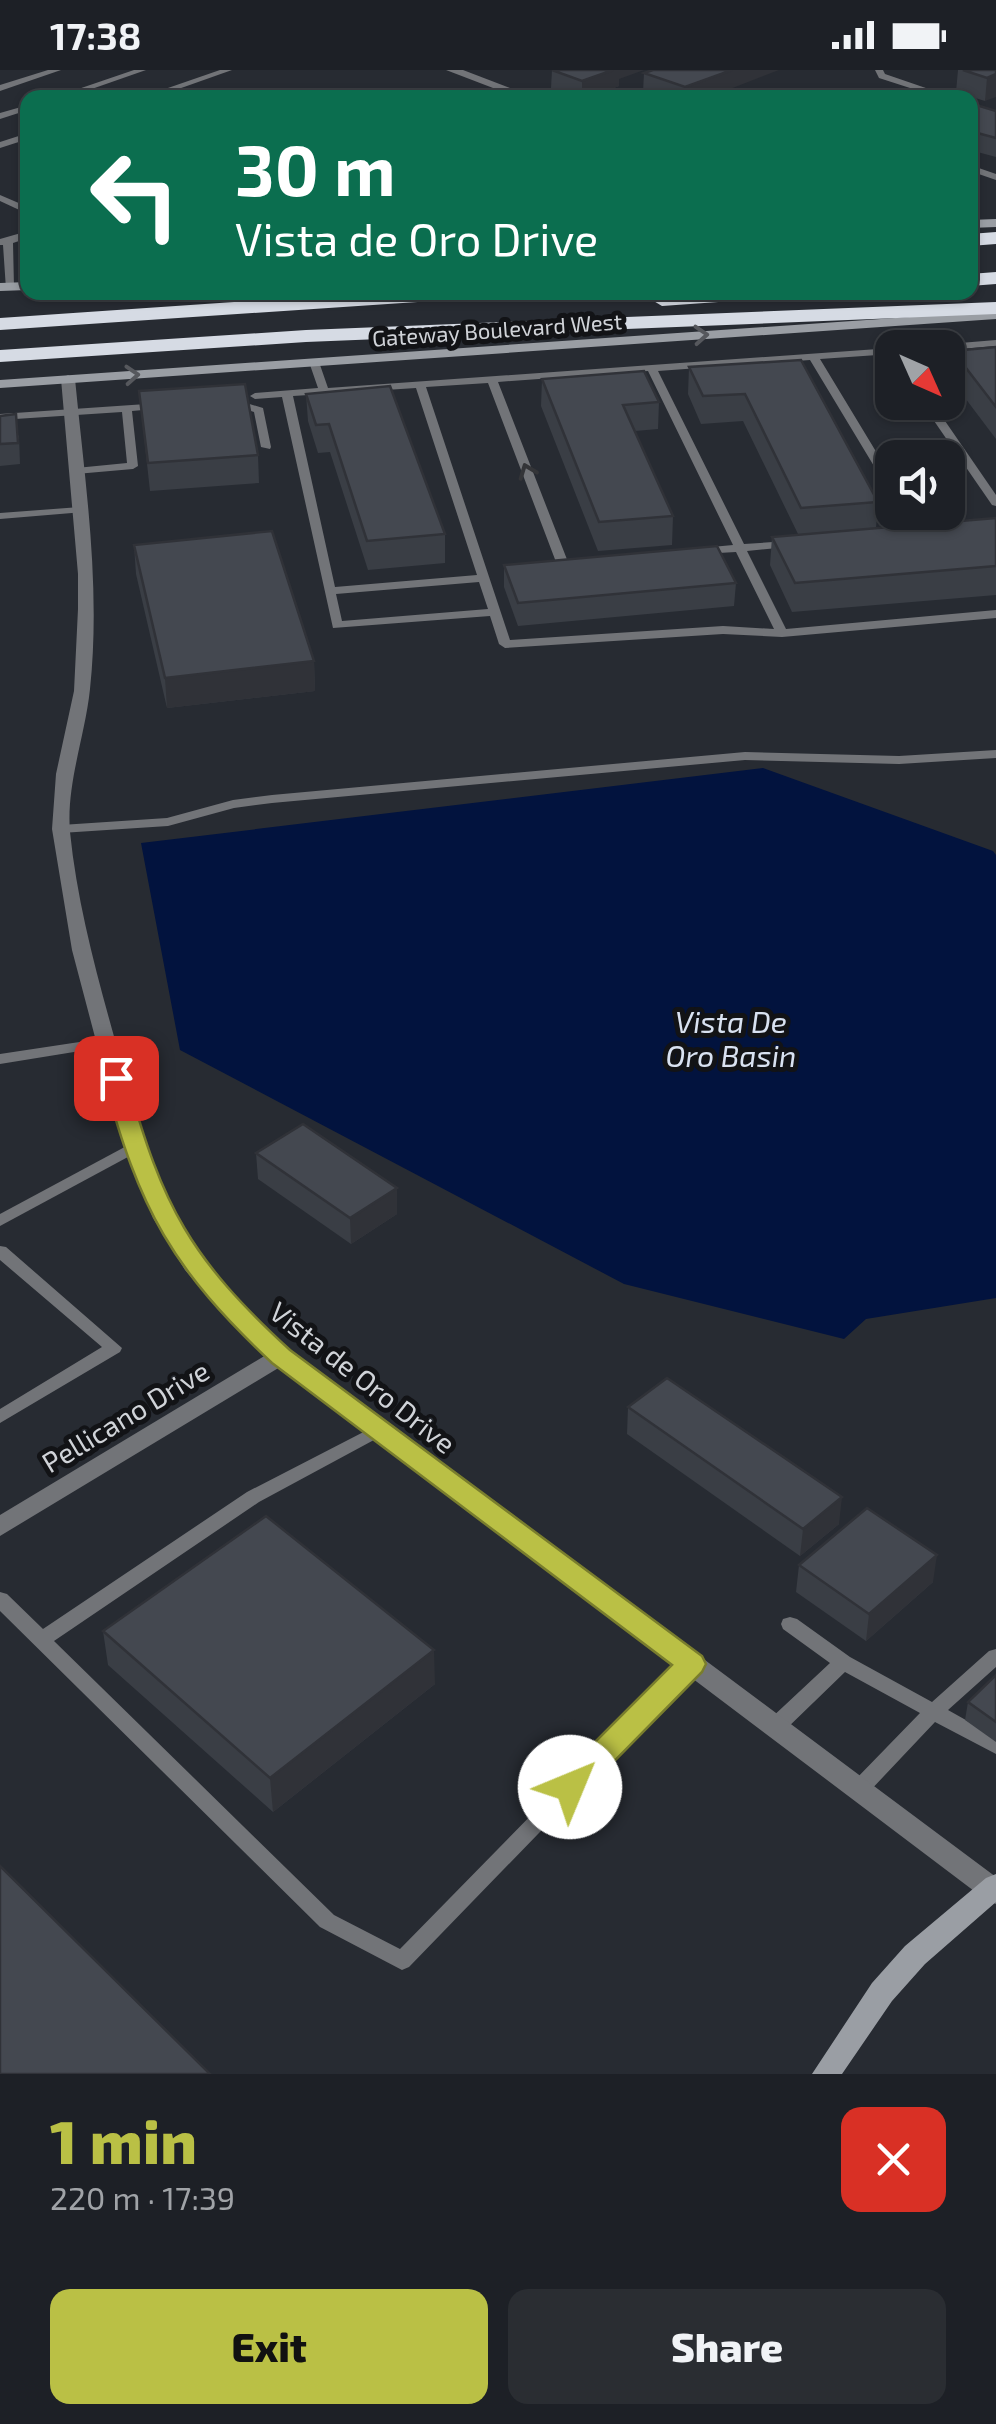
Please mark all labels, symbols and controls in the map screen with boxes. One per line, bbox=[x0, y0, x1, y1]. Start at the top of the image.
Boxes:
text: 17:38 bbox=[50, 12, 141, 58]
text: 30 m bbox=[235, 126, 396, 210]
icon: left bbox=[70, 130, 200, 260]
text: Vista de Oro Drive bbox=[235, 211, 598, 265]
street label: Gateway Boulevard West bbox=[371, 307, 623, 351]
one-way arrow bbox=[693, 324, 709, 346]
north arrow bbox=[875, 330, 965, 420]
map controls bbox=[875, 330, 965, 530]
one-way arrow bbox=[125, 364, 141, 386]
button: sound bbox=[875, 440, 965, 530]
one-way arrow bbox=[519, 463, 539, 481]
water label: Vista De Oro Basin bbox=[666, 1003, 796, 1073]
pin bbox=[74, 1036, 159, 1121]
icon: arrive bbox=[89, 1051, 144, 1106]
street label: Vista de Oro Drive bbox=[263, 1294, 463, 1460]
street label: Pellicano Drive bbox=[35, 1353, 215, 1479]
position arrow bbox=[518, 1735, 622, 1839]
text: 1 min bbox=[50, 2104, 197, 2176]
button: close bbox=[841, 2107, 946, 2212]
text: 220 m · 17:39 bbox=[50, 2178, 235, 2216]
button: Exit bbox=[50, 2289, 488, 2404]
button: Share bbox=[508, 2289, 946, 2404]

